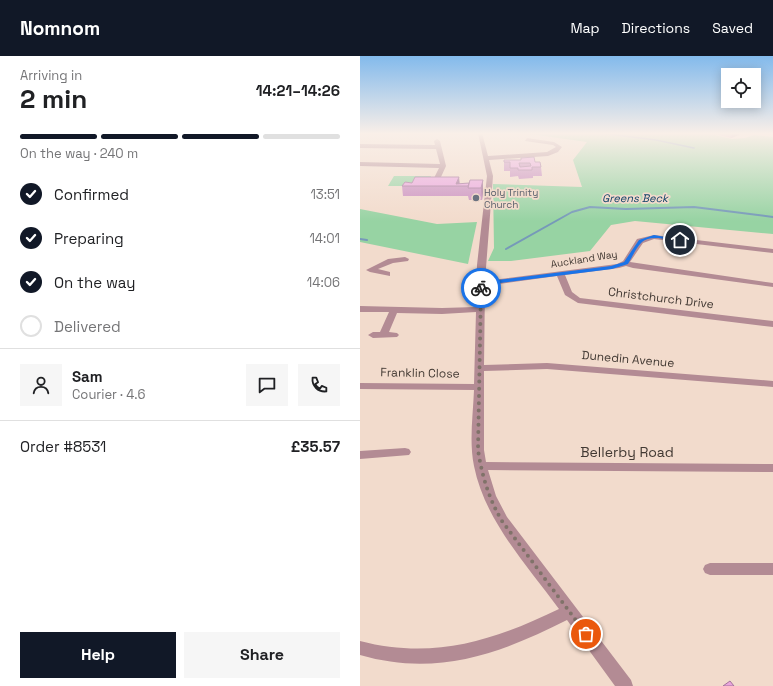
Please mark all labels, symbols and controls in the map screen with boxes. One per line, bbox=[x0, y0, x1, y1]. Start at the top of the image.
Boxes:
text: Nomnom bbox=[20, 16, 100, 41]
text: Map bbox=[570, 19, 600, 37]
text: Directions bbox=[622, 19, 690, 37]
text: Saved bbox=[712, 19, 753, 37]
text: Arriving in bbox=[20, 67, 82, 84]
map controls bbox=[721, 68, 761, 108]
button: locate bbox=[721, 68, 761, 108]
text: 14:21–14:26 bbox=[256, 81, 340, 100]
text: 2 min bbox=[20, 82, 87, 116]
text: On the way · 240 m bbox=[20, 145, 138, 162]
icon: check bbox=[20, 183, 42, 205]
text: Confirmed bbox=[54, 185, 129, 204]
text: 13:51 bbox=[310, 186, 340, 203]
place label: Holy Trinity Church bbox=[484, 186, 538, 211]
water label: Greens Beck bbox=[602, 191, 669, 205]
marker: Holy Trinity Church bbox=[471, 193, 481, 203]
pin bbox=[663, 223, 697, 257]
icon: check bbox=[20, 227, 42, 249]
text: Preparing bbox=[54, 229, 124, 248]
icon: home bbox=[669, 229, 691, 251]
text: 14:01 bbox=[309, 230, 340, 247]
street label: Auckland Way bbox=[550, 247, 618, 271]
courier bbox=[461, 268, 501, 308]
icon: check bbox=[20, 271, 42, 293]
text: On the way bbox=[54, 273, 135, 292]
text: 14:06 bbox=[307, 274, 340, 291]
icon: bike bbox=[470, 277, 492, 299]
street label: Christchurch Drive bbox=[607, 284, 715, 312]
text: Delivered bbox=[54, 317, 121, 336]
street label: Dunedin Avenue bbox=[581, 347, 675, 371]
button: person bbox=[20, 364, 62, 406]
button: chat bbox=[246, 364, 288, 406]
button: phone bbox=[298, 364, 340, 406]
street label: Franklin Close bbox=[380, 364, 460, 382]
text: Sam bbox=[72, 367, 103, 386]
text: Courier · 4.6 bbox=[72, 386, 145, 403]
text: Order #8531 bbox=[20, 437, 106, 456]
text: £35.57 bbox=[291, 437, 340, 456]
street label: Bellerby Road bbox=[580, 443, 674, 461]
pin bbox=[569, 617, 603, 651]
icon: bag bbox=[575, 623, 597, 645]
button: Help bbox=[20, 632, 176, 678]
button: Share bbox=[184, 632, 340, 678]

